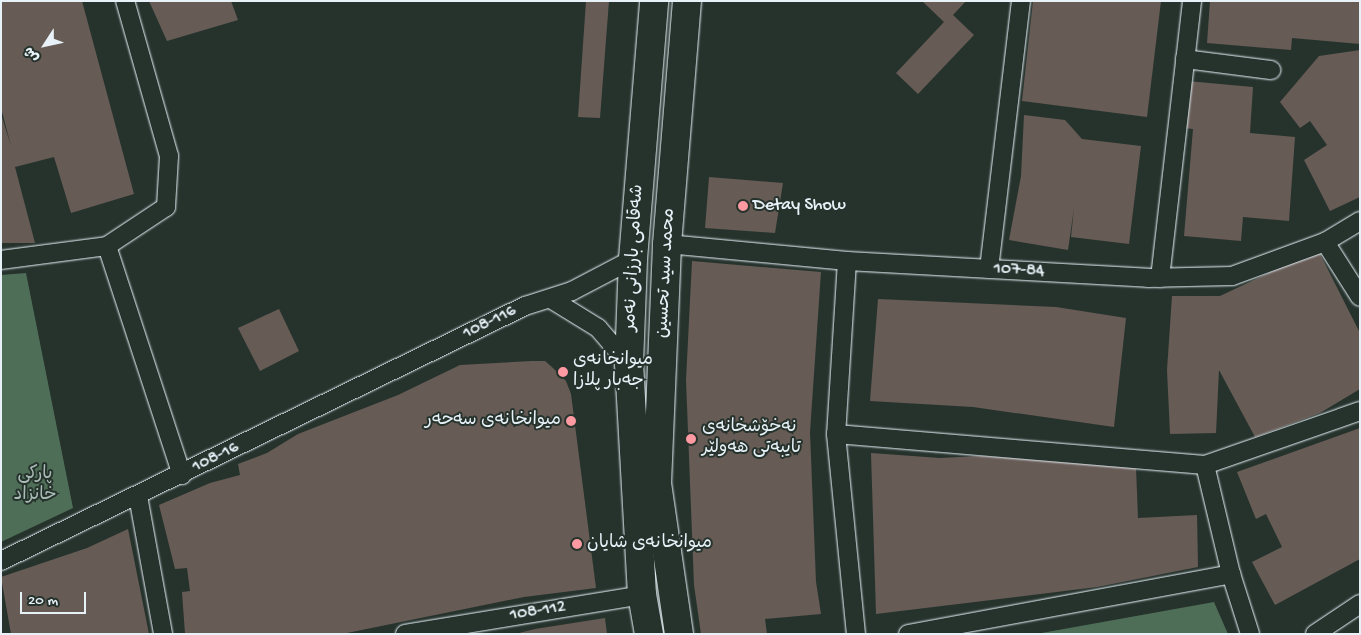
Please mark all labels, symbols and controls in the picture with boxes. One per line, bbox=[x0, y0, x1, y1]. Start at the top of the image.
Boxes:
north arrow bbox=[20, 20, 70, 70]
text: ش bbox=[21, 43, 44, 65]
street label: شەقامی بارزانی نەمر bbox=[620, 184, 650, 332]
place label: Detay Show bbox=[753, 195, 846, 217]
marker: Detay Show bbox=[737, 200, 749, 212]
street label: محمد سید تحسین bbox=[653, 207, 681, 339]
street label: 107-84 bbox=[993, 259, 1045, 283]
street label: 108-116 bbox=[460, 301, 520, 345]
place label: میوانخانەی جەبار پلازا bbox=[573, 351, 653, 394]
marker: میوانخانەی جەبار پلازا bbox=[557, 366, 569, 378]
place label: میوانخانەی سەحەر bbox=[425, 410, 561, 432]
marker: میوانخانەی سەحەر bbox=[565, 415, 577, 427]
place label: نەخۆشخانەی تایبەتی هەولێر bbox=[702, 418, 801, 460]
marker: نەخۆشخانەی تایبەتی هەولێر bbox=[684, 432, 698, 446]
street label: 108-16 bbox=[189, 437, 243, 479]
park label: پارکی خانزاد bbox=[13, 465, 57, 508]
place label: میوانخانەی شایان bbox=[587, 533, 712, 555]
marker: میوانخانەی شایان bbox=[571, 538, 583, 550]
scale bar bbox=[22, 582, 89, 614]
text: 20 m bbox=[28, 592, 58, 610]
street label: 108-112 bbox=[508, 597, 568, 627]

